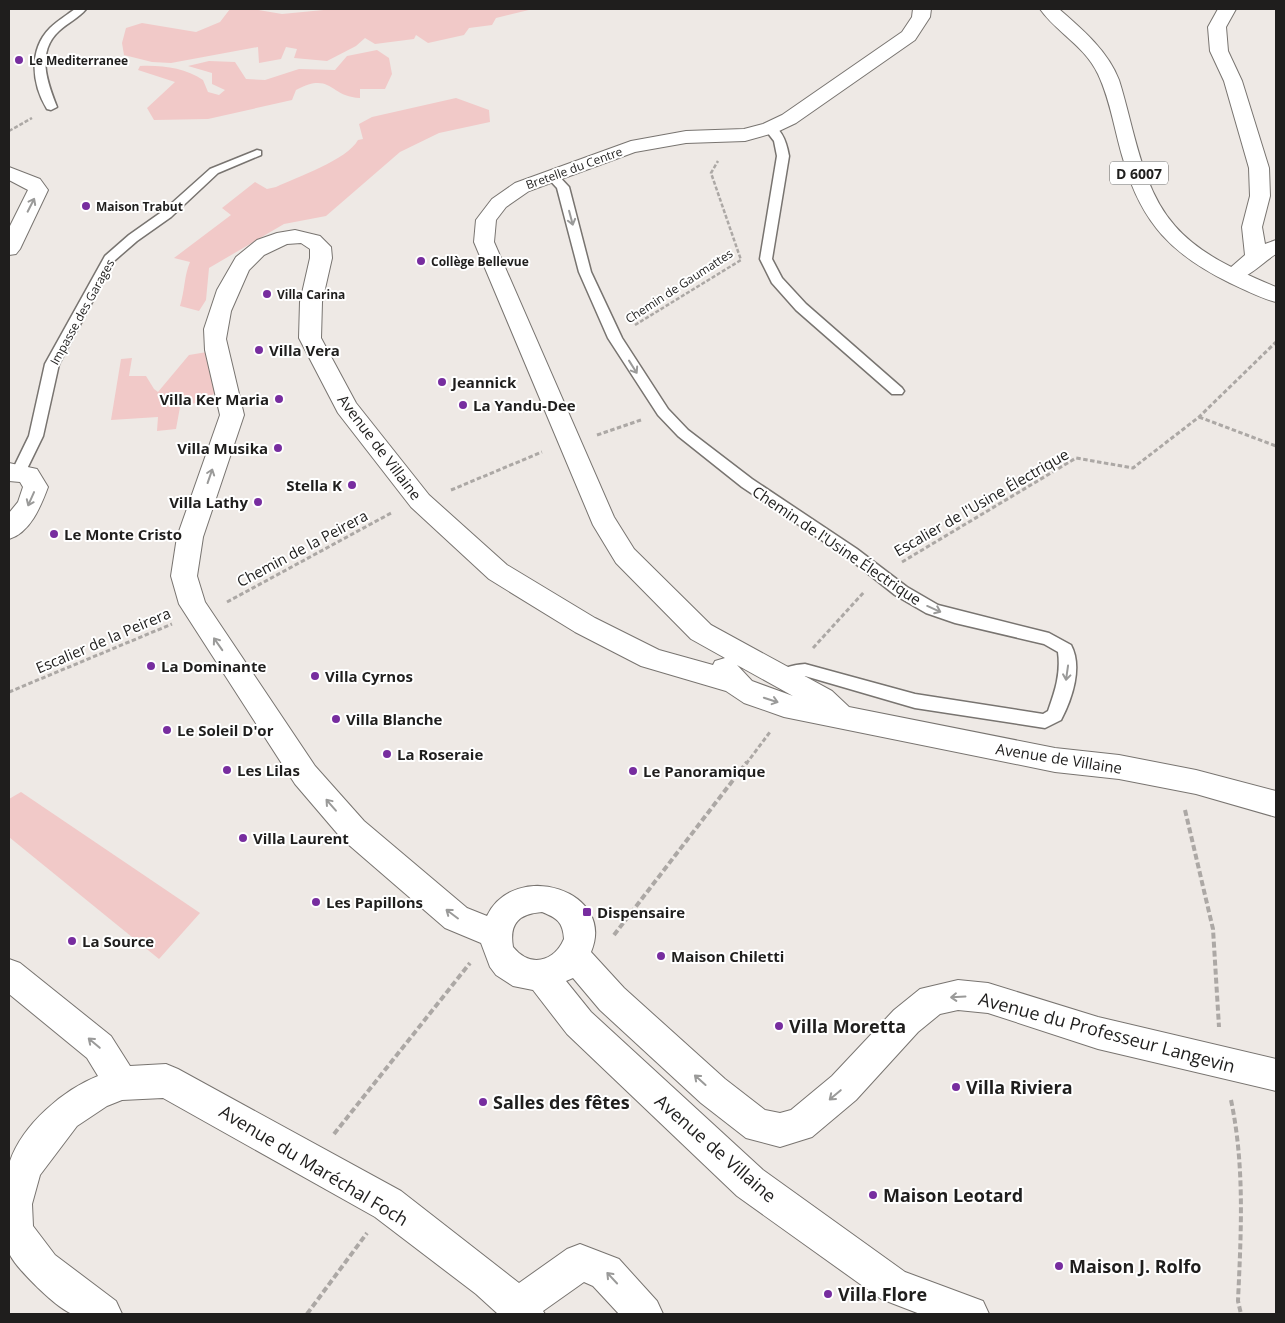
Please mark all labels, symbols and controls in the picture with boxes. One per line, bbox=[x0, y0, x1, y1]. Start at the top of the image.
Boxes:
place label: Le Mediterranee bbox=[29, 52, 128, 69]
marker: Le Mediterranee bbox=[13, 54, 25, 66]
street label: Bretelle du Centre bbox=[523, 143, 625, 193]
road number: D 6007 bbox=[1110, 162, 1168, 184]
one-way arrow bbox=[26, 198, 36, 213]
place label: Maison Trabut bbox=[96, 198, 183, 215]
marker: Maison Trabut bbox=[80, 200, 92, 212]
one-way arrow bbox=[567, 210, 576, 226]
street label: Chemin de Gaumattes bbox=[622, 245, 736, 327]
place label: Collège Bellevue bbox=[431, 253, 529, 270]
marker: Collège Bellevue bbox=[415, 255, 427, 267]
street label: Impasse des Garages bbox=[46, 256, 118, 368]
place label: Villa Carina bbox=[277, 286, 345, 303]
marker: Villa Carina bbox=[261, 288, 273, 300]
place label: Villa Vera bbox=[269, 340, 340, 360]
marker: Villa Vera bbox=[253, 344, 265, 356]
one-way arrow bbox=[628, 360, 638, 374]
place label: Jeannick bbox=[450, 372, 517, 392]
marker: Jeannick bbox=[436, 376, 448, 388]
place label: Villa Ker Maria bbox=[159, 389, 269, 409]
street label: Avenue de Villaine bbox=[334, 390, 426, 504]
marker: Villa Ker Maria bbox=[273, 393, 285, 405]
place label: La Yandu-Dee bbox=[473, 395, 576, 415]
marker: La Yandu-Dee bbox=[457, 399, 469, 411]
place label: Villa Musika bbox=[177, 438, 268, 458]
marker: Villa Musika bbox=[272, 442, 284, 454]
street label: Escalier de l'Usine Électrique bbox=[890, 444, 1072, 560]
one-way arrow bbox=[206, 469, 216, 485]
place label: Stella K bbox=[286, 475, 342, 495]
marker: Stella K bbox=[346, 479, 358, 491]
street label: Chemin de l'Usine Électrique bbox=[749, 481, 925, 609]
one-way arrow bbox=[26, 491, 36, 506]
place label: Villa Lathy bbox=[169, 492, 248, 512]
marker: Villa Lathy bbox=[252, 496, 264, 508]
street label: Chemin de la Peirera bbox=[233, 505, 371, 591]
place label: Le Monte Cristo bbox=[64, 524, 182, 544]
marker: Le Monte Cristo bbox=[48, 528, 60, 540]
street label: Escalier de la Peirera bbox=[32, 603, 174, 677]
one-way arrow bbox=[926, 605, 941, 615]
one-way arrow bbox=[213, 637, 223, 651]
place label: La Dominante bbox=[161, 656, 266, 676]
marker: La Dominante bbox=[145, 660, 157, 672]
one-way arrow bbox=[1062, 665, 1072, 681]
place label: Villa Cyrnos bbox=[325, 666, 413, 686]
marker: Villa Cyrnos bbox=[309, 670, 321, 682]
one-way arrow bbox=[762, 695, 778, 705]
place label: Villa Blanche bbox=[346, 709, 443, 729]
marker: Villa Blanche bbox=[330, 713, 342, 725]
place label: Le Soleil D'or bbox=[177, 720, 274, 740]
marker: Le Soleil D'or bbox=[161, 724, 173, 736]
street label: Avenue de Villaine bbox=[994, 738, 1124, 778]
place label: La Roseraie bbox=[397, 744, 483, 764]
marker: La Roseraie bbox=[381, 748, 393, 760]
place label: Les Lilas bbox=[237, 760, 300, 780]
place label: Le Panoramique bbox=[643, 761, 765, 781]
marker: Les Lilas bbox=[221, 764, 233, 776]
marker: Le Panoramique bbox=[627, 765, 639, 777]
one-way arrow bbox=[326, 799, 337, 812]
place label: Villa Laurent bbox=[253, 828, 349, 848]
marker: Villa Laurent bbox=[237, 832, 249, 844]
place label: Les Papillons bbox=[326, 892, 423, 912]
marker: Les Papillons bbox=[310, 896, 322, 908]
place label: Dispensaire bbox=[597, 902, 685, 922]
marker: Dispensaire bbox=[581, 906, 593, 918]
one-way arrow bbox=[446, 908, 459, 919]
place label: La Source bbox=[82, 931, 154, 951]
marker: La Source bbox=[66, 935, 78, 947]
place label: Maison Chiletti bbox=[671, 946, 784, 966]
marker: Maison Chiletti bbox=[655, 950, 667, 962]
street label: Avenue du Professeur Langevin bbox=[976, 986, 1238, 1078]
one-way arrow bbox=[950, 992, 966, 1001]
place label: Villa Moretta bbox=[789, 1014, 906, 1038]
marker: Villa Moretta bbox=[773, 1020, 785, 1032]
one-way arrow bbox=[87, 1037, 100, 1049]
one-way arrow bbox=[694, 1074, 707, 1086]
place label: Villa Riviera bbox=[966, 1075, 1073, 1099]
marker: Villa Riviera bbox=[950, 1081, 962, 1093]
street label: Avenue de Villaine bbox=[650, 1089, 782, 1207]
place label: Salles des fêtes bbox=[493, 1090, 630, 1114]
one-way arrow bbox=[829, 1090, 842, 1101]
marker: Salles des fêtes bbox=[477, 1096, 489, 1108]
street label: Avenue du Maréchal Foch bbox=[215, 1099, 413, 1231]
place label: Maison Leotard bbox=[883, 1183, 1023, 1207]
marker: Maison Leotard bbox=[867, 1189, 879, 1201]
place label: Maison J. Rolfo bbox=[1069, 1254, 1201, 1278]
marker: Maison J. Rolfo bbox=[1053, 1260, 1065, 1272]
one-way arrow bbox=[606, 1272, 618, 1285]
place label: Villa Flore bbox=[838, 1282, 927, 1306]
marker: Villa Flore bbox=[822, 1288, 834, 1300]

